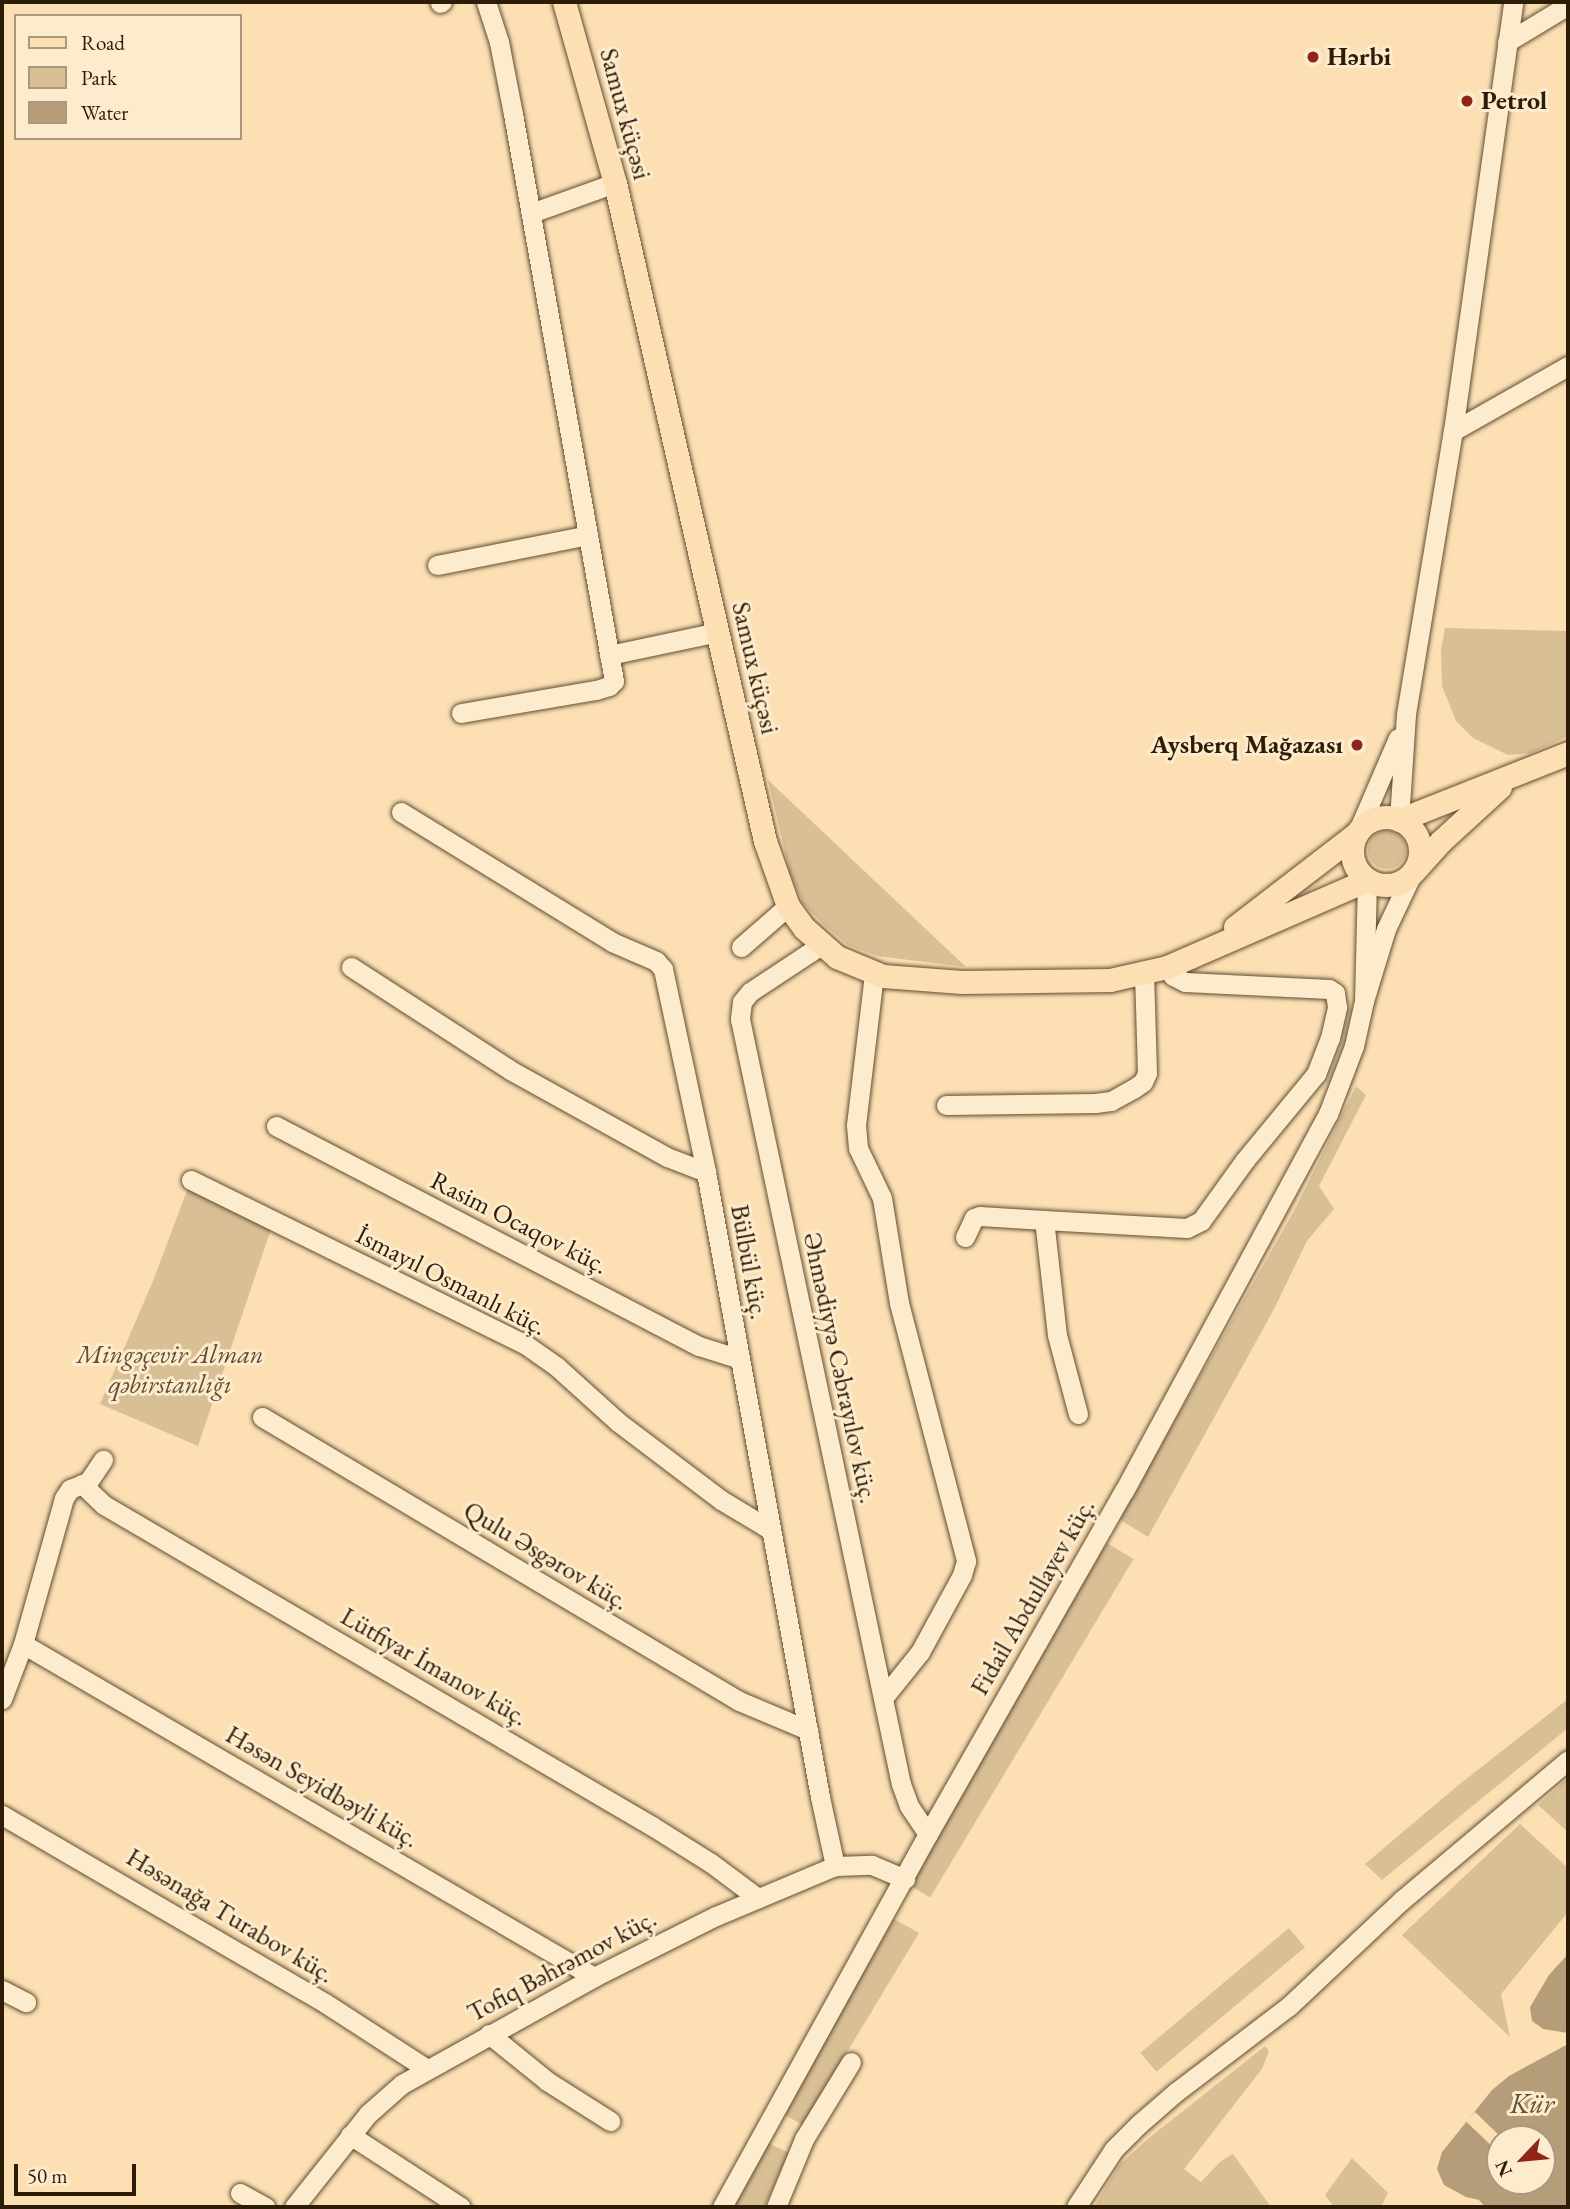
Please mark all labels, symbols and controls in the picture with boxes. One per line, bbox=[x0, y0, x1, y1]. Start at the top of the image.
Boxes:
legend bbox=[14, 14, 242, 140]
text: Road bbox=[81, 29, 125, 56]
place label: Hərbi bbox=[1327, 41, 1391, 73]
street label: Samux küçəsi bbox=[593, 45, 657, 183]
marker: Hərbi bbox=[1305, 49, 1321, 65]
text: Park bbox=[81, 64, 117, 91]
place label: Petrol bbox=[1481, 85, 1547, 117]
marker: Petrol bbox=[1459, 93, 1475, 109]
text: Water bbox=[81, 99, 128, 126]
street label: Samux küçəsi bbox=[725, 599, 785, 737]
place label: Aysberq Mağazası bbox=[1151, 729, 1343, 761]
marker: Aysberq Mağazası bbox=[1349, 737, 1365, 753]
street label: Rasim Ocaqov küç. bbox=[425, 1165, 613, 1281]
street label: Bülbül küç. bbox=[724, 1202, 774, 1322]
street label: İsmayıl Osmanlı küç. bbox=[351, 1220, 551, 1342]
street label: Əhmədiyyə Cəbrayılov küç. bbox=[796, 1230, 884, 1506]
park label: Mingəçevir Alman qəbirstanlığı bbox=[77, 1339, 263, 1400]
street label: Fidail Abdullayev küç. bbox=[964, 1493, 1102, 1701]
street label: Qulu Əsgərov küç. bbox=[458, 1495, 634, 1617]
street label: Lütfiyar İmanov küç. bbox=[335, 1601, 533, 1733]
street label: Həsən Seyidbəyli küç. bbox=[220, 1719, 424, 1855]
street label: Həsənağa Turabov küç. bbox=[121, 1842, 339, 1990]
street label: Tofiq Bəhrəmov küç. bbox=[462, 1903, 662, 2029]
water label: Kür bbox=[1510, 2086, 1554, 2120]
north arrow bbox=[1486, 2125, 1556, 2195]
scale bar bbox=[18, 2150, 140, 2194]
text: N bbox=[1489, 2156, 1518, 2181]
text: 50 m bbox=[27, 2162, 68, 2189]

